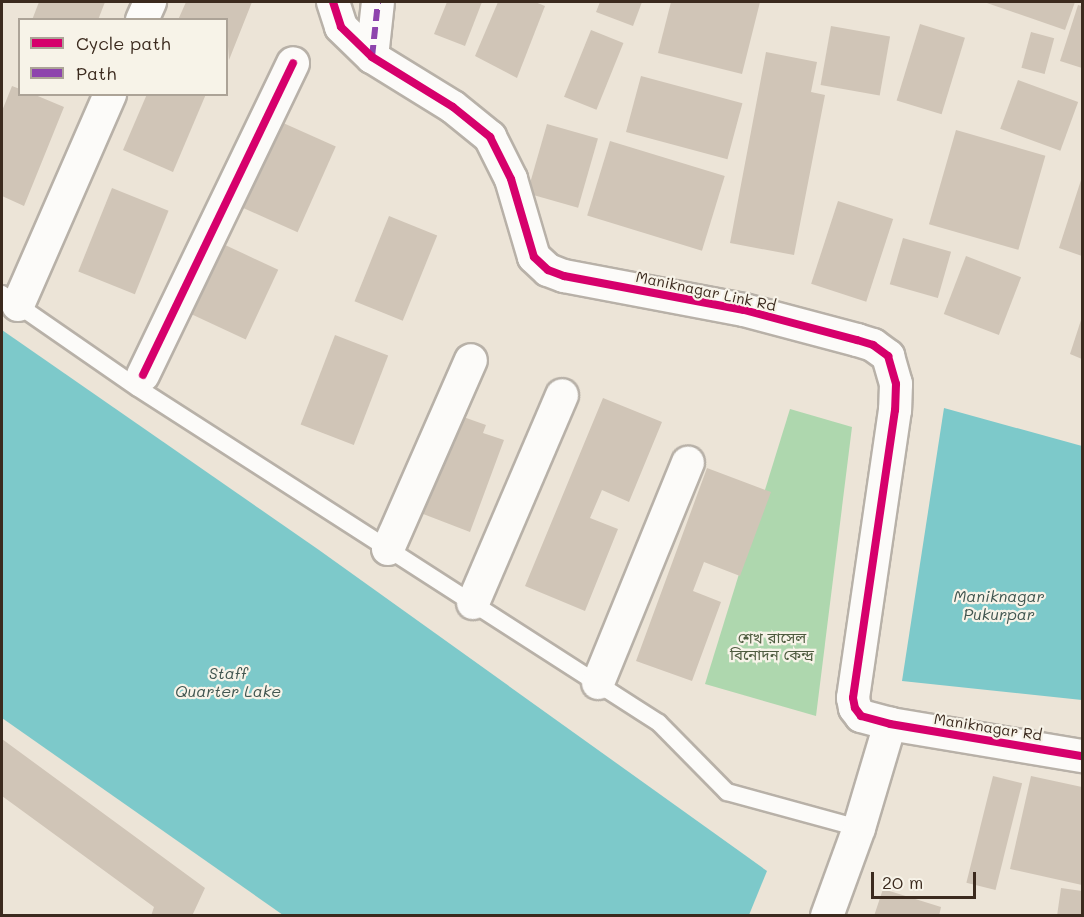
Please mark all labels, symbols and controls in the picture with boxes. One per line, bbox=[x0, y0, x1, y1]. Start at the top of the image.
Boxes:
legend bbox=[18, 18, 228, 96]
text: Cycle path bbox=[76, 31, 171, 55]
text: Path bbox=[76, 61, 116, 85]
street label: Maniknagar Link Rd bbox=[634, 267, 778, 315]
water label: Maniknagar Pukurpar bbox=[953, 586, 1045, 624]
park label: শেখ রাসেল বিনোদন কেন্দ্র bbox=[730, 628, 814, 663]
water label: Staff Quarter Lake bbox=[175, 663, 281, 701]
street label: Maniknagar Rd bbox=[933, 710, 1043, 744]
scale bar bbox=[874, 860, 979, 898]
text: 20 m bbox=[882, 870, 923, 894]

